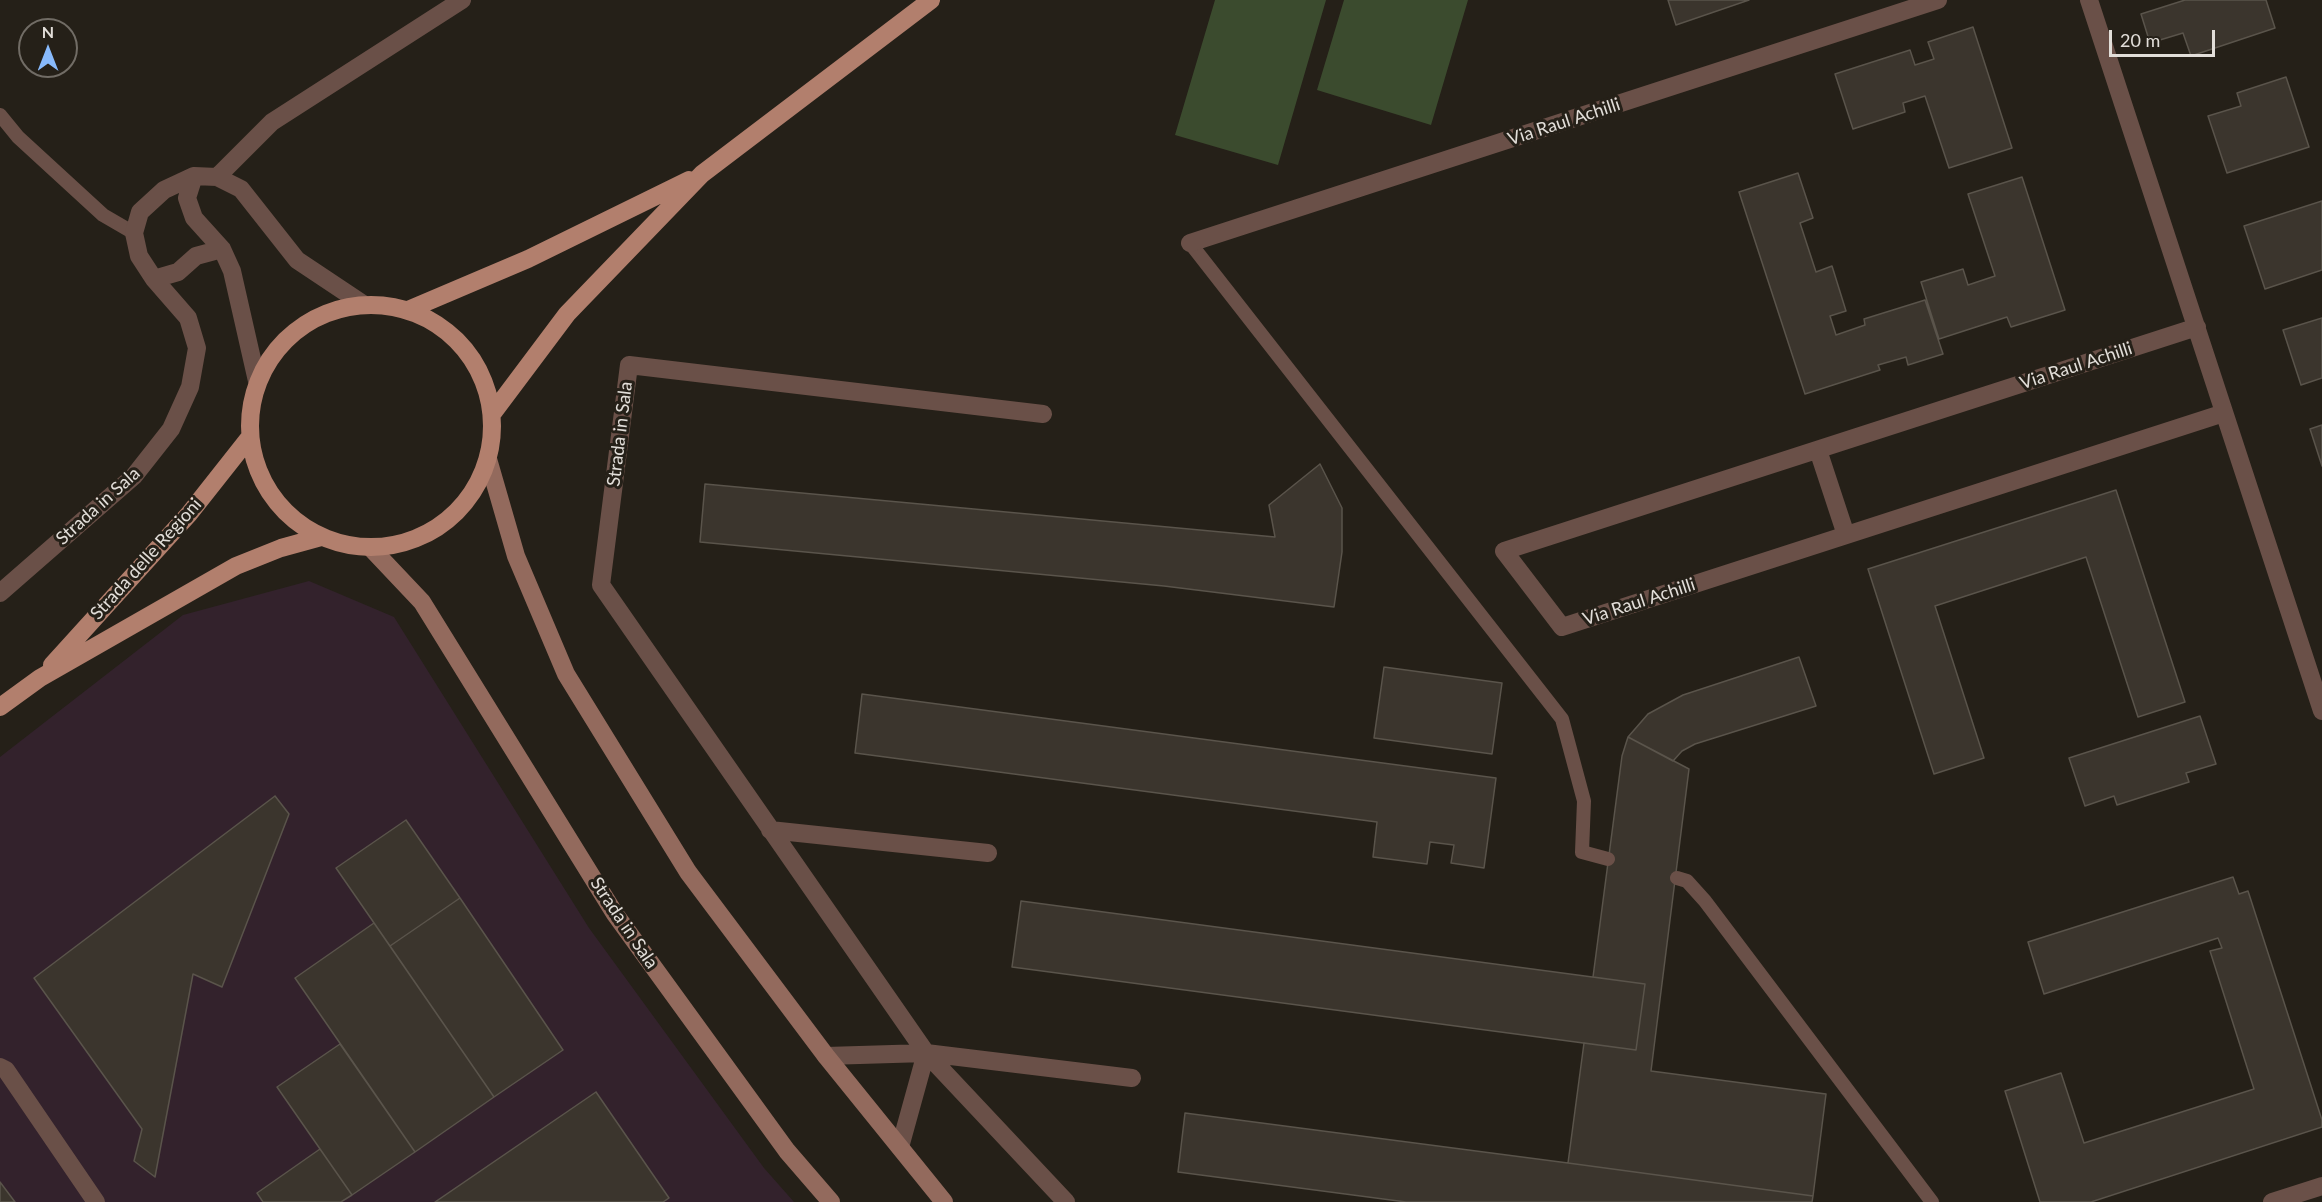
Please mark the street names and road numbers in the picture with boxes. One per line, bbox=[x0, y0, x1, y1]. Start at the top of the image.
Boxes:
street label: Via Raul Achilli bbox=[1505, 94, 1623, 150]
street label: Via Raul Achilli bbox=[2017, 338, 2135, 394]
street label: Strada in Sala bbox=[603, 380, 637, 488]
street label: Strada in Sala bbox=[52, 463, 144, 549]
street label: Strada delle Regioni bbox=[86, 494, 206, 624]
street label: Via Raul Achilli bbox=[1580, 574, 1698, 630]
street label: Strada in Sala bbox=[586, 873, 662, 973]

